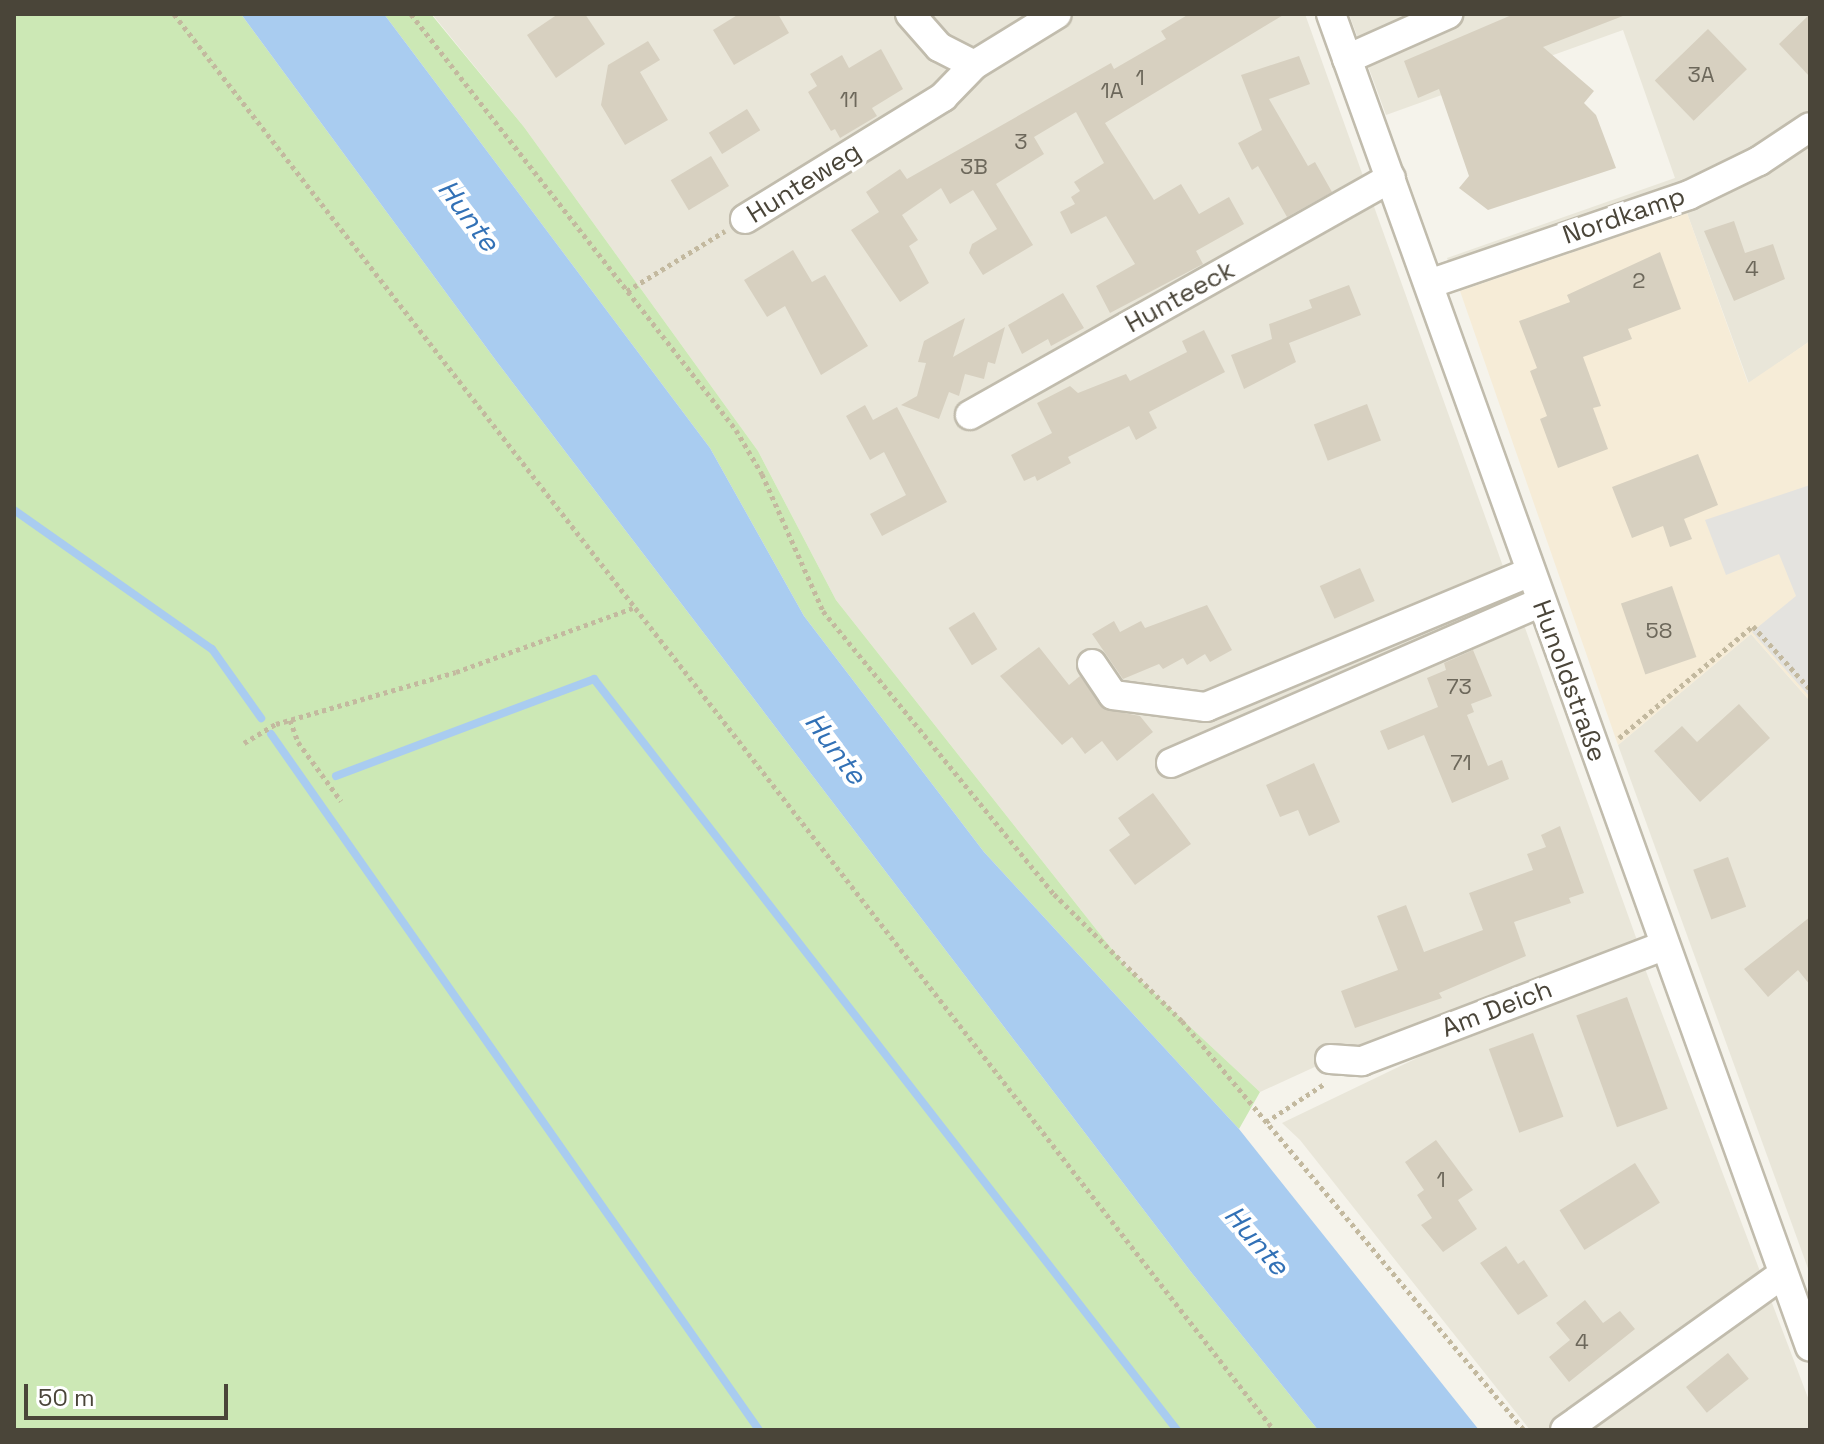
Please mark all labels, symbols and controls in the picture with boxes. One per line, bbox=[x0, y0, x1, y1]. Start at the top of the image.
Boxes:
house number: 3A bbox=[1687, 62, 1715, 88]
house number: 1 bbox=[1135, 65, 1145, 91]
house number: 1A bbox=[1100, 78, 1124, 104]
house number: 11 bbox=[840, 87, 858, 113]
house number: 3 bbox=[1014, 129, 1028, 155]
street label: Hunteweg bbox=[742, 136, 866, 230]
house number: 3B bbox=[960, 154, 988, 180]
water label: Hunte bbox=[431, 172, 507, 258]
street label: Nordkamp bbox=[1559, 181, 1689, 251]
street label: Hunteeck bbox=[1120, 254, 1240, 340]
house number: 4 bbox=[1745, 256, 1759, 282]
house number: 2 bbox=[1632, 268, 1646, 294]
street label: Hunoldstraße bbox=[1525, 596, 1613, 766]
house number: 58 bbox=[1646, 618, 1672, 644]
house number: 73 bbox=[1446, 674, 1472, 700]
water label: Hunte bbox=[798, 705, 874, 791]
house number: 71 bbox=[1450, 750, 1472, 776]
street label: Am Deich bbox=[1437, 974, 1557, 1044]
house number: 1 bbox=[1436, 1167, 1446, 1193]
water label: Hunte bbox=[1218, 1198, 1296, 1282]
house number: 4 bbox=[1575, 1329, 1589, 1355]
scale bar bbox=[28, 1368, 232, 1418]
text: 50 m bbox=[38, 1382, 95, 1413]

